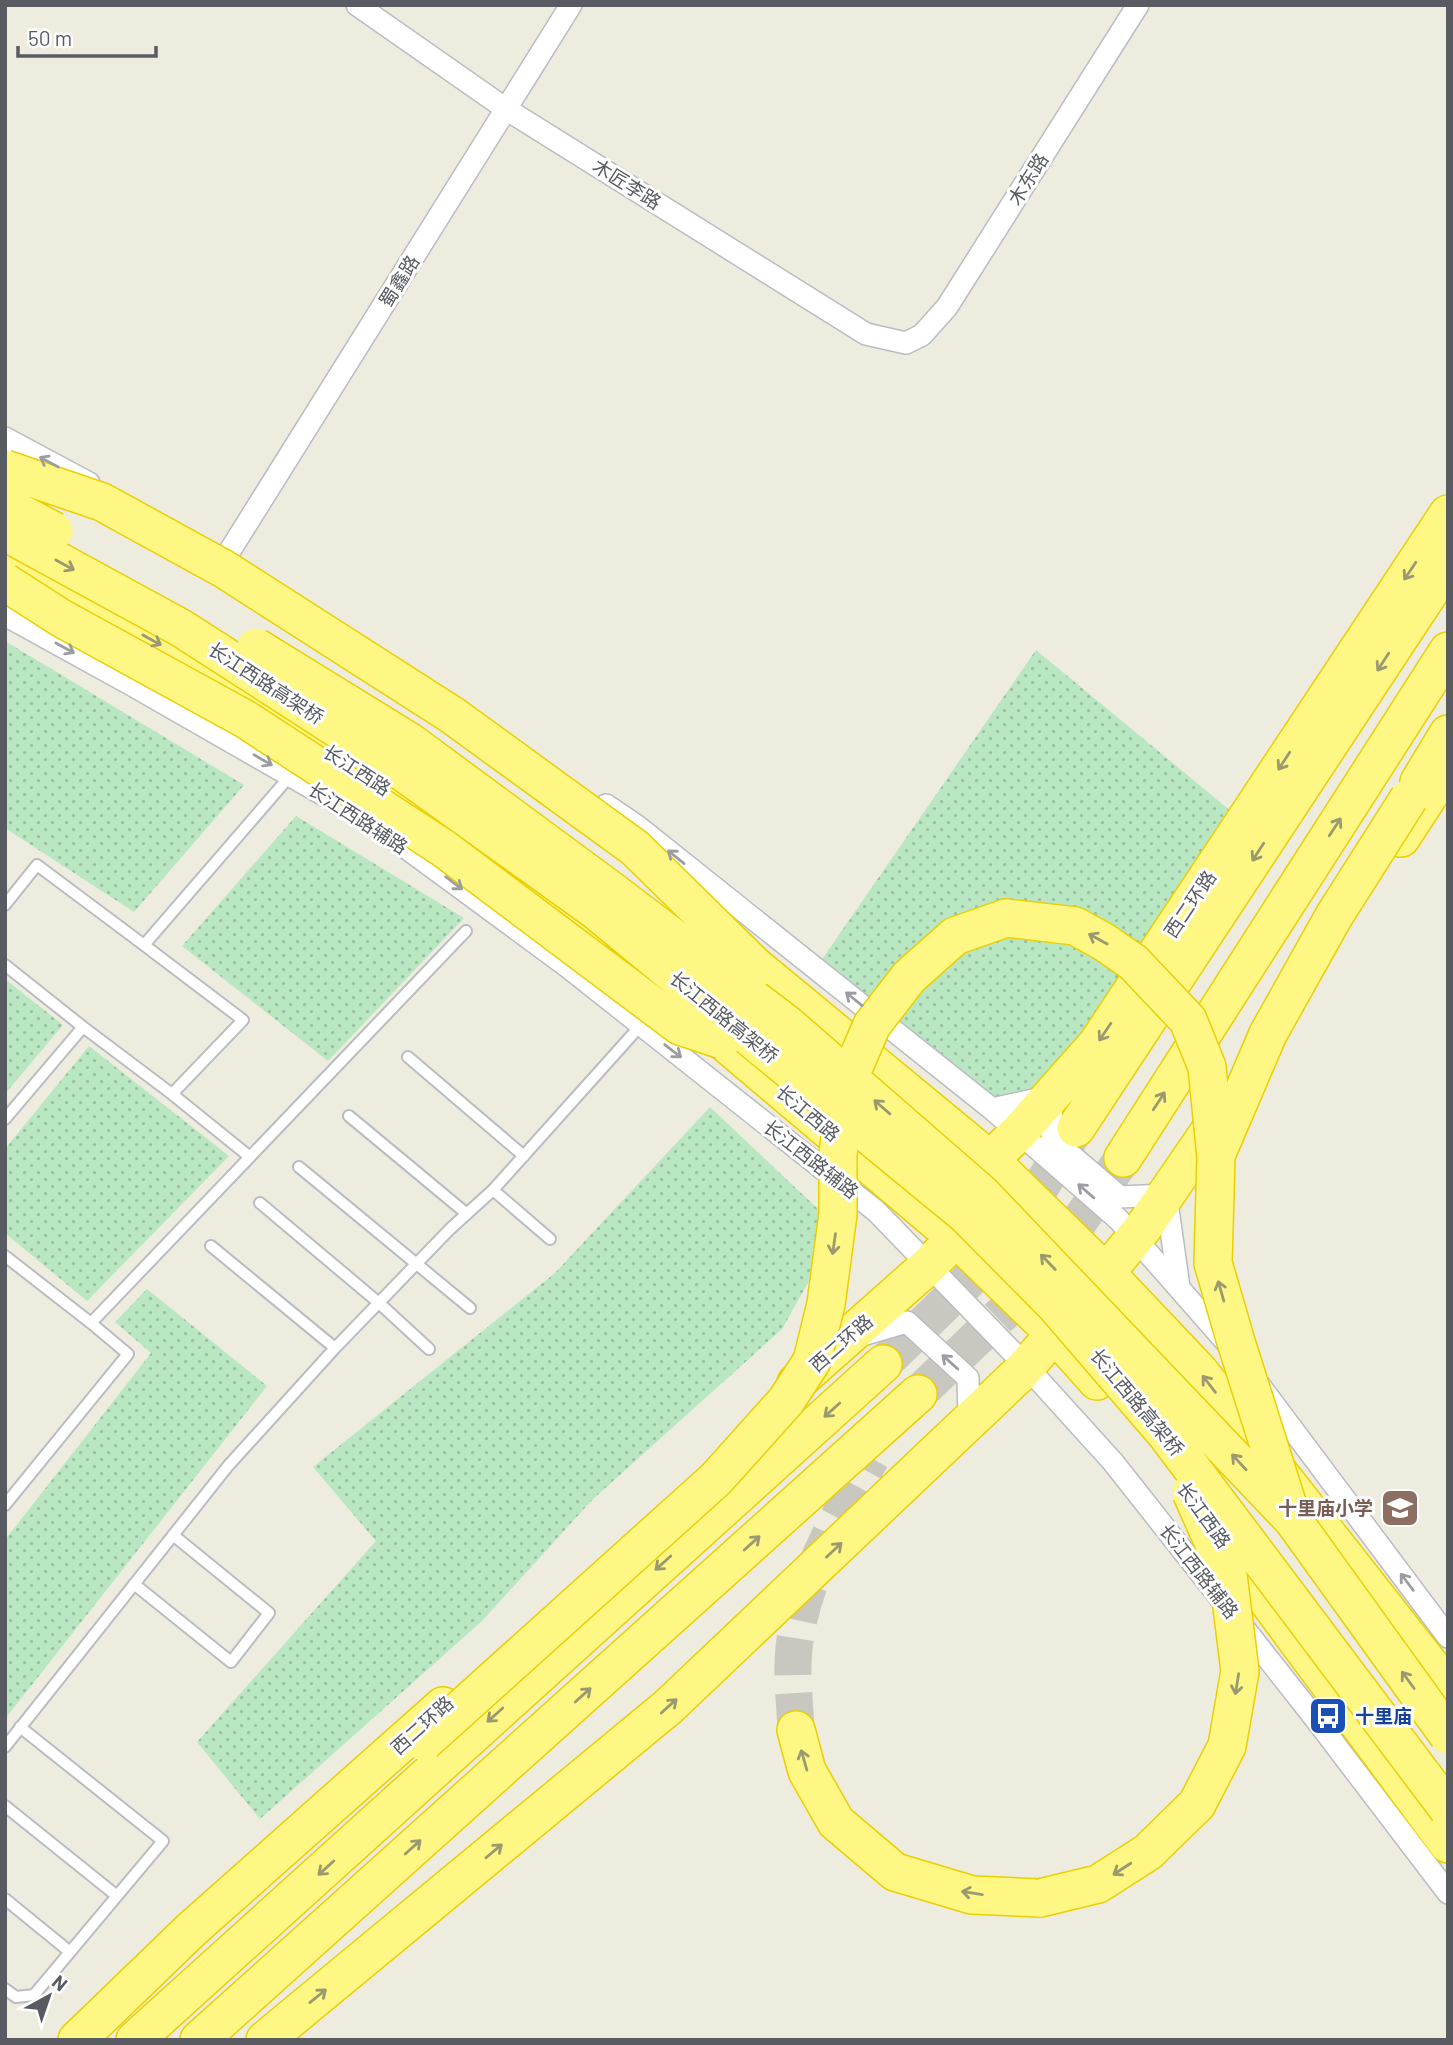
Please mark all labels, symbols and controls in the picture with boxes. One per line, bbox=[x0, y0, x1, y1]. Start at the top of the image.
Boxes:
scale bar bbox=[18, 14, 156, 58]
text: 50 m bbox=[28, 25, 72, 50]
street label: 木东路 bbox=[1003, 148, 1052, 209]
street label: 木匠李路 bbox=[589, 154, 666, 213]
street label: 蜀鑫路 bbox=[374, 250, 423, 311]
one-way arrow bbox=[39, 454, 60, 468]
one-way arrow bbox=[54, 559, 75, 572]
one-way arrow bbox=[1403, 561, 1417, 580]
one-way arrow bbox=[141, 634, 162, 648]
street label: 长江西路高架桥 bbox=[204, 637, 328, 728]
one-way arrow bbox=[54, 642, 75, 655]
one-way arrow bbox=[1376, 651, 1390, 671]
street label: 长江西路 bbox=[319, 739, 395, 800]
one-way arrow bbox=[1277, 750, 1291, 770]
one-way arrow bbox=[252, 754, 273, 767]
street label: 长江西路辅路 bbox=[304, 777, 412, 858]
one-way arrow bbox=[1328, 817, 1342, 837]
one-way arrow bbox=[1251, 841, 1265, 861]
one-way arrow bbox=[667, 850, 685, 865]
street label: 西二环路 bbox=[1159, 866, 1220, 942]
one-way arrow bbox=[444, 876, 463, 891]
one-way arrow bbox=[1088, 932, 1108, 946]
street label: 长江西路高架桥 bbox=[665, 966, 783, 1067]
one-way arrow bbox=[845, 991, 864, 1006]
one-way arrow bbox=[1097, 1022, 1112, 1041]
one-way arrow bbox=[664, 1044, 682, 1059]
street label: 长江西路 bbox=[772, 1079, 845, 1146]
one-way arrow bbox=[1153, 1091, 1167, 1111]
one-way arrow bbox=[873, 1099, 891, 1115]
street label: 长江西路辅路 bbox=[759, 1114, 863, 1203]
one-way arrow bbox=[1077, 1183, 1095, 1199]
one-way arrow bbox=[827, 1232, 840, 1255]
one-way arrow bbox=[1039, 1254, 1056, 1271]
one-way arrow bbox=[1214, 1280, 1227, 1303]
street label: 西二环路 bbox=[804, 1309, 877, 1376]
street label: 长江西路高架桥 bbox=[1086, 1343, 1189, 1460]
one-way arrow bbox=[942, 1353, 959, 1370]
one-way arrow bbox=[1202, 1375, 1217, 1393]
one-way arrow bbox=[823, 1402, 841, 1418]
one-way arrow bbox=[1230, 1454, 1247, 1471]
street label: 长江西路 bbox=[1173, 1477, 1236, 1552]
school or university icon: 十里庙小学 bbox=[1379, 1487, 1421, 1529]
place label: 十里庙小学 bbox=[1278, 1496, 1373, 1519]
street label: 长江西路辅路 bbox=[1155, 1519, 1244, 1623]
one-way arrow bbox=[743, 1535, 761, 1551]
one-way arrow bbox=[825, 1542, 842, 1559]
one-way arrow bbox=[655, 1554, 672, 1571]
one-way arrow bbox=[1400, 1573, 1415, 1591]
one-way arrow bbox=[1401, 1671, 1415, 1690]
one-way arrow bbox=[1230, 1672, 1243, 1695]
one-way arrow bbox=[574, 1687, 592, 1703]
street label: 西二环路 bbox=[386, 1691, 458, 1759]
bus stop icon: 十里庙 bbox=[1307, 1695, 1349, 1737]
one-way arrow bbox=[660, 1698, 678, 1714]
place label: 十里庙 bbox=[1355, 1704, 1412, 1727]
one-way arrow bbox=[486, 1707, 504, 1723]
one-way arrow bbox=[797, 1750, 810, 1772]
one-way arrow bbox=[404, 1839, 422, 1855]
one-way arrow bbox=[484, 1844, 502, 1859]
one-way arrow bbox=[318, 1859, 335, 1876]
one-way arrow bbox=[1113, 1861, 1132, 1876]
one-way arrow bbox=[961, 1886, 984, 1899]
north arrow bbox=[14, 1961, 84, 2031]
text: N bbox=[48, 1970, 72, 1995]
one-way arrow bbox=[309, 1989, 327, 2004]

